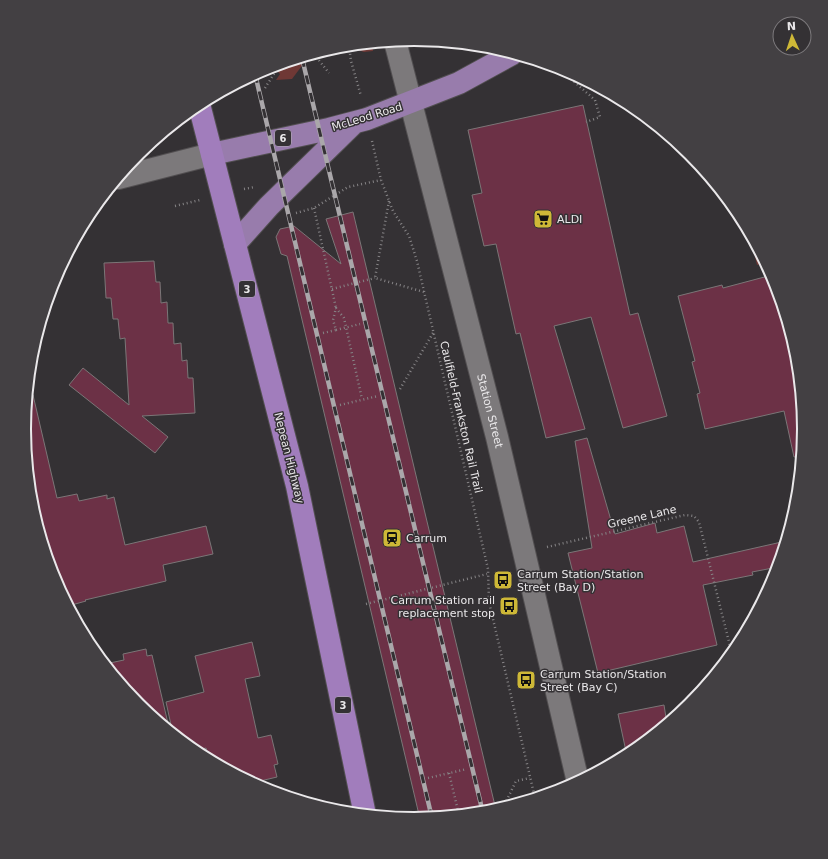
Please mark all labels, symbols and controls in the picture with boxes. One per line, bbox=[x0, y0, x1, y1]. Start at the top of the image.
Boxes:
north arrow bbox=[772, 16, 812, 56]
text: N bbox=[787, 20, 796, 33]
street label: McLeod Road bbox=[330, 100, 404, 134]
road number: 6 bbox=[275, 130, 291, 146]
supermarket icon: ALDI bbox=[532, 208, 554, 230]
place label: ALDI bbox=[557, 213, 582, 226]
road number: 3 bbox=[239, 281, 255, 297]
street label: Caulfield-Frankston Rail Trail bbox=[437, 340, 485, 494]
street label: Station Street bbox=[474, 372, 506, 450]
street label: Nepean Highway bbox=[271, 411, 307, 505]
street label: Greene Lane bbox=[606, 503, 678, 531]
station icon: Carrum bbox=[381, 527, 403, 549]
place label: Carrum bbox=[406, 532, 447, 545]
place label: Carrum Station/Station Street (Bay D) bbox=[517, 568, 643, 594]
bus stop icon: Carrum Station/Station Street (Bay D) bbox=[492, 569, 514, 591]
place label: Carrum Station rail replacement stop bbox=[391, 594, 495, 620]
bus stop icon: Carrum Station rail replacement stop bbox=[498, 595, 520, 617]
place label: Carrum Station/Station Street (Bay C) bbox=[540, 668, 666, 694]
bus stop icon: Carrum Station/Station Street (Bay C) bbox=[515, 669, 537, 691]
road number: 3 bbox=[335, 697, 351, 713]

